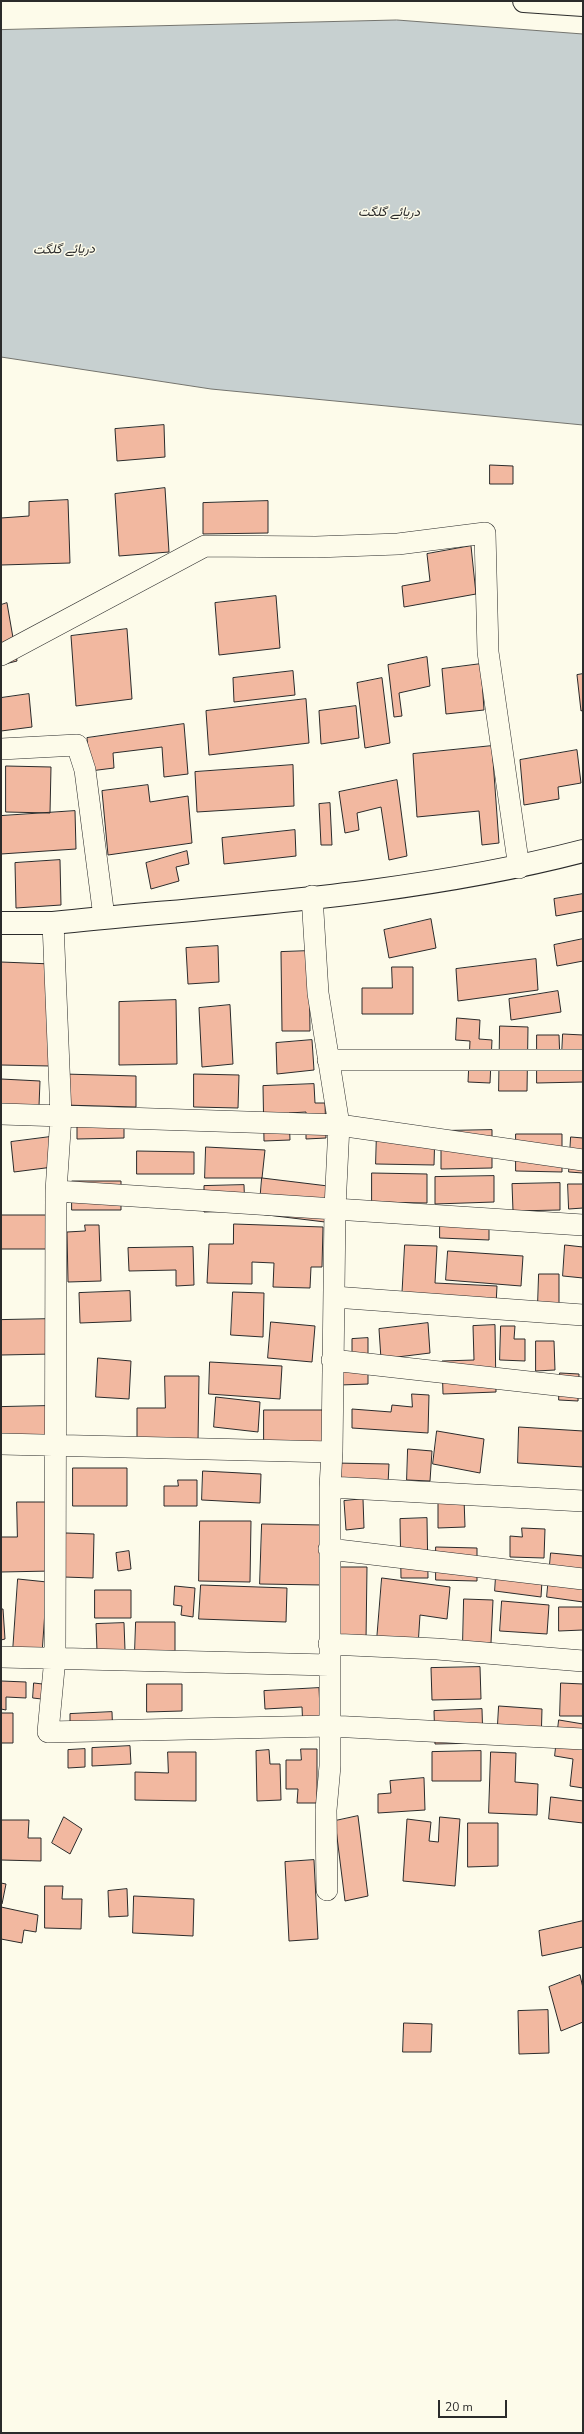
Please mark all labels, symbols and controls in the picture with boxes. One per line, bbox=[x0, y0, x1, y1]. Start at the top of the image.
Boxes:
water label: دریائے گلگت bbox=[358, 205, 420, 221]
water label: دریائے گلگت bbox=[33, 242, 95, 258]
scale bar bbox=[440, 2392, 509, 2418]
text: 20 m bbox=[445, 2399, 473, 2415]

